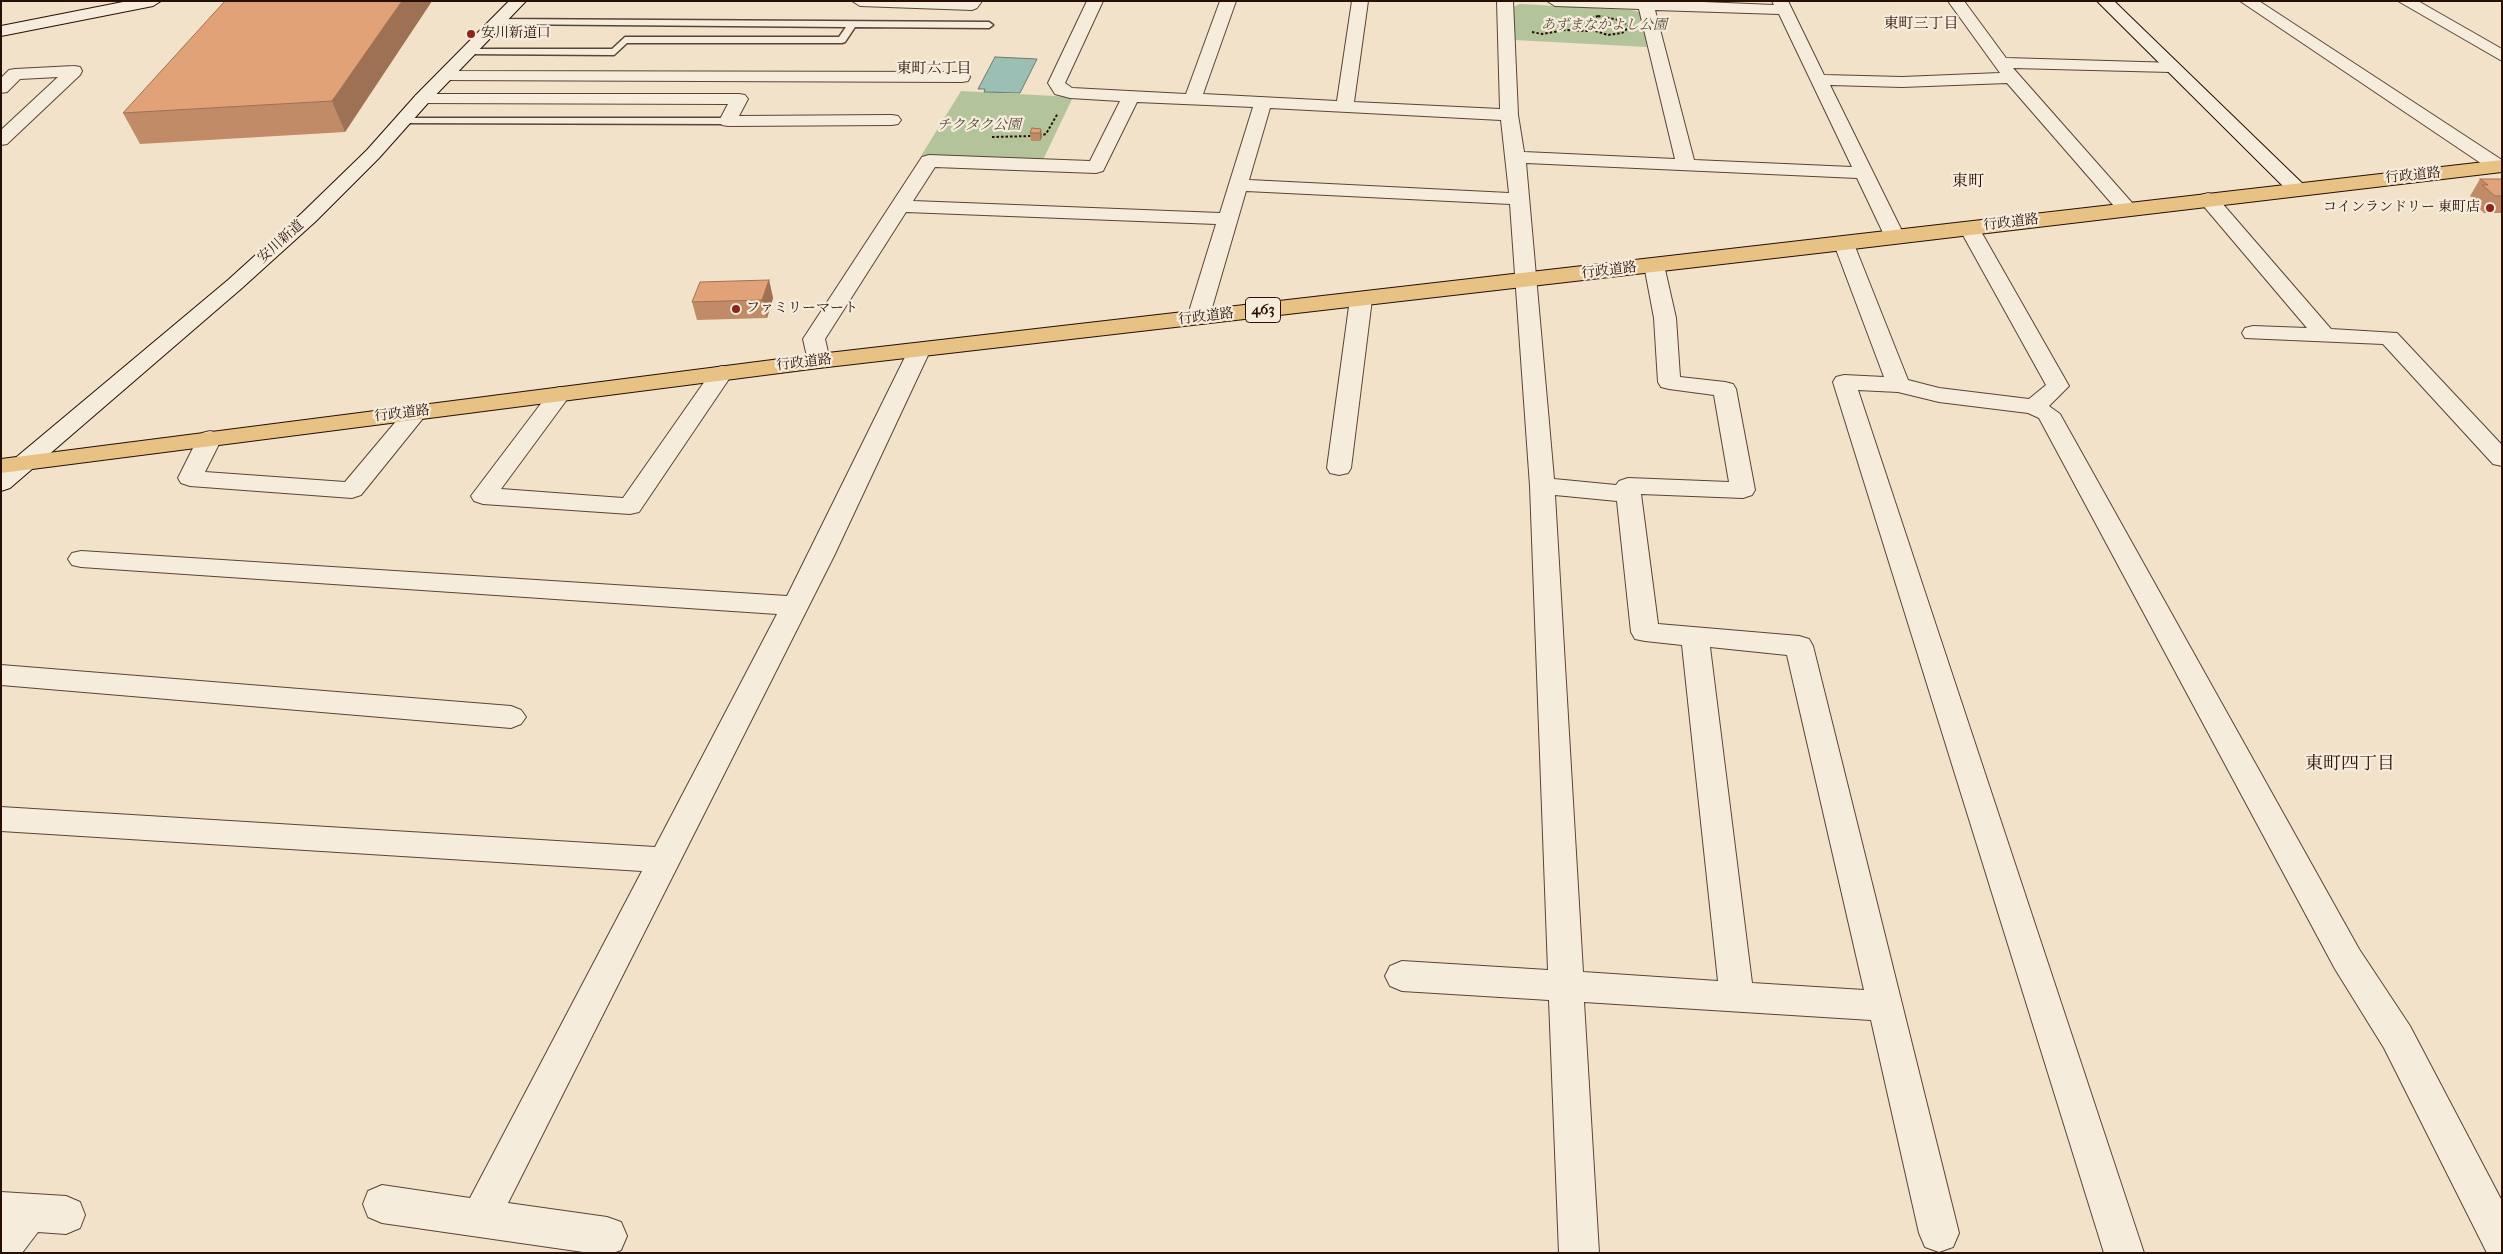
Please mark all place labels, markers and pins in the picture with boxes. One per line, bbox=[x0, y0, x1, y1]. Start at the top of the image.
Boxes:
place label: 安川新道口 bbox=[481, 26, 551, 42]
marker: 安川新道口 bbox=[465, 28, 477, 40]
place label: コインランドリー 東町店 bbox=[2323, 200, 2480, 216]
marker: コインランドリー 東町店 bbox=[2484, 202, 2496, 214]
place label: ファミリーマート bbox=[746, 301, 858, 317]
marker: ファミリーマート bbox=[730, 303, 742, 315]

